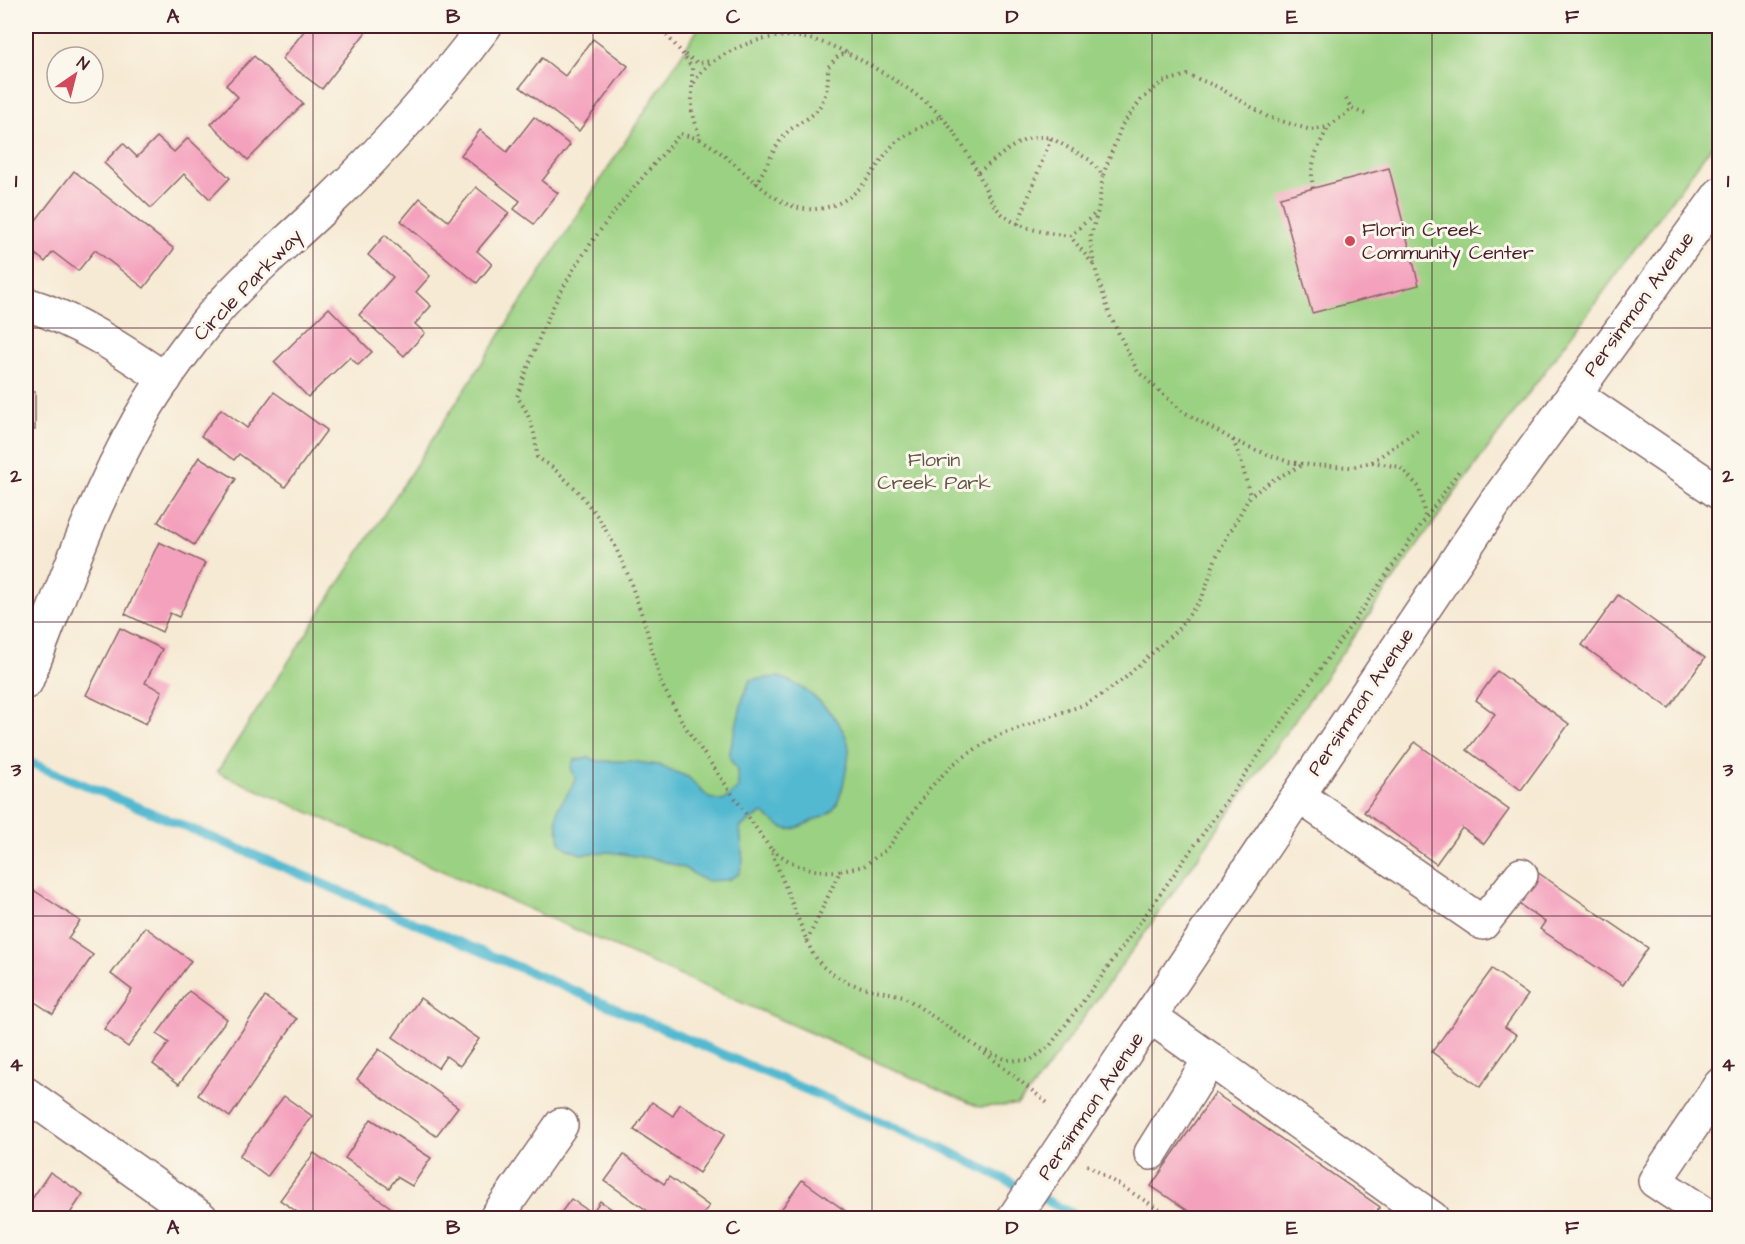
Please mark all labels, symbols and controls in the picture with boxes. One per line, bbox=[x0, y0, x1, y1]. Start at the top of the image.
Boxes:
text: A bbox=[167, 3, 180, 31]
text: B bbox=[446, 3, 461, 31]
text: C bbox=[726, 3, 741, 31]
text: D bbox=[1006, 3, 1019, 31]
text: E bbox=[1286, 3, 1298, 31]
text: F bbox=[1565, 3, 1580, 31]
north arrow bbox=[45, 45, 105, 105]
text: N bbox=[73, 52, 93, 75]
text: 1 bbox=[15, 167, 18, 195]
text: 1 bbox=[1727, 167, 1730, 195]
place label: Florin Creek Community Center bbox=[1362, 216, 1534, 268]
street label: Circle Parkway bbox=[187, 223, 310, 348]
street label: Persimmon Avenue bbox=[1577, 226, 1701, 382]
marker: Florin Creek Community Center bbox=[1343, 234, 1357, 248]
park label: Florin Creek Park bbox=[877, 446, 991, 497]
text: 2 bbox=[9, 462, 22, 490]
text: 2 bbox=[1721, 462, 1734, 490]
street label: Persimmon Avenue bbox=[1301, 622, 1421, 782]
text: 3 bbox=[10, 756, 22, 784]
text: 3 bbox=[1722, 756, 1734, 784]
street label: Persimmon Avenue bbox=[1031, 1026, 1151, 1186]
text: 4 bbox=[9, 1051, 23, 1079]
text: 4 bbox=[1721, 1051, 1735, 1079]
text: A bbox=[167, 1214, 180, 1242]
text: B bbox=[446, 1214, 461, 1242]
text: C bbox=[726, 1214, 741, 1242]
text: D bbox=[1006, 1214, 1019, 1242]
text: E bbox=[1286, 1214, 1298, 1242]
text: F bbox=[1565, 1214, 1580, 1242]

